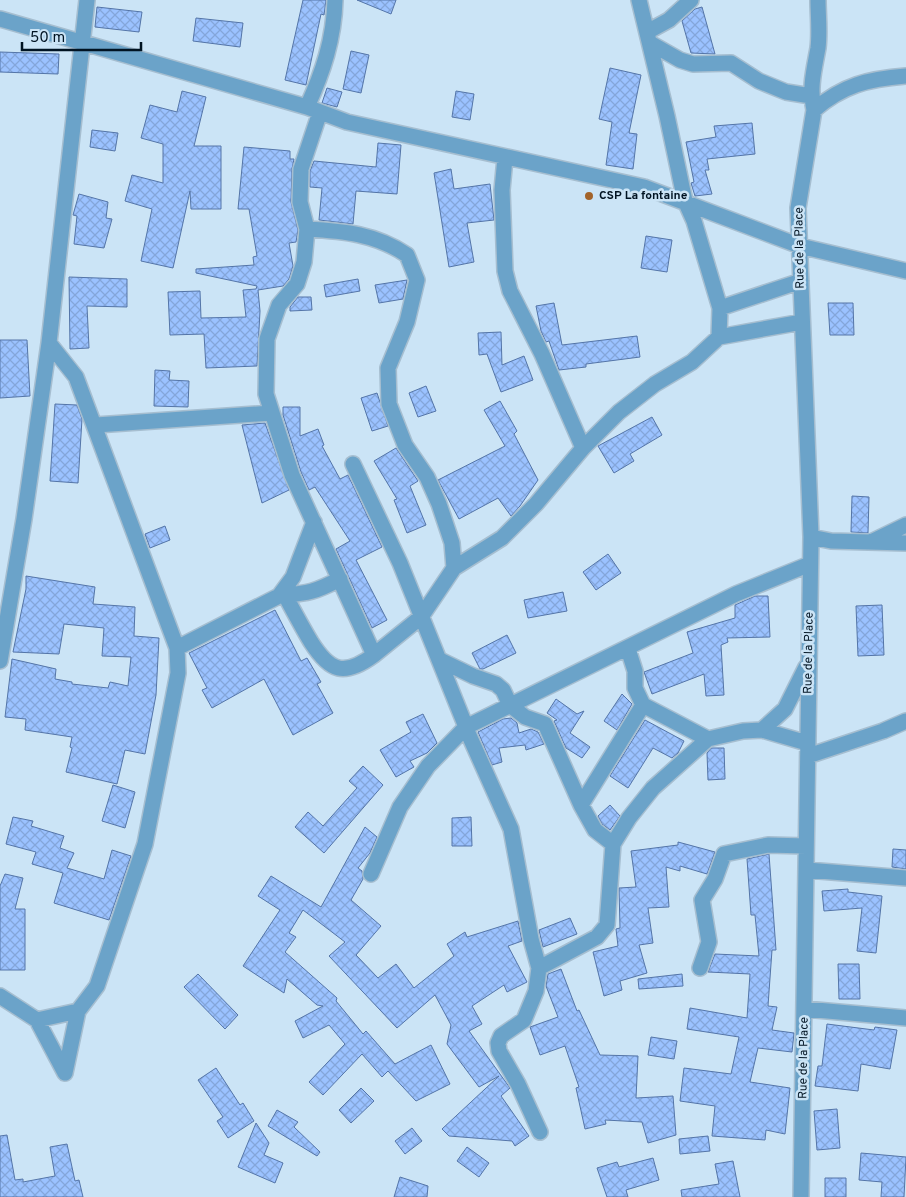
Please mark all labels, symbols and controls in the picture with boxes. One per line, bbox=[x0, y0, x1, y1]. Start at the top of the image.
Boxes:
scale bar bbox=[22, 20, 141, 52]
text: 50 m bbox=[30, 29, 65, 48]
place label: CSP La fontaine bbox=[599, 188, 688, 204]
marker: CSP La fontaine bbox=[583, 190, 595, 202]
street label: Rue de la Place bbox=[791, 207, 809, 289]
street label: Rue de la Place bbox=[800, 612, 818, 694]
street label: Rue de la Place bbox=[795, 1017, 813, 1099]

